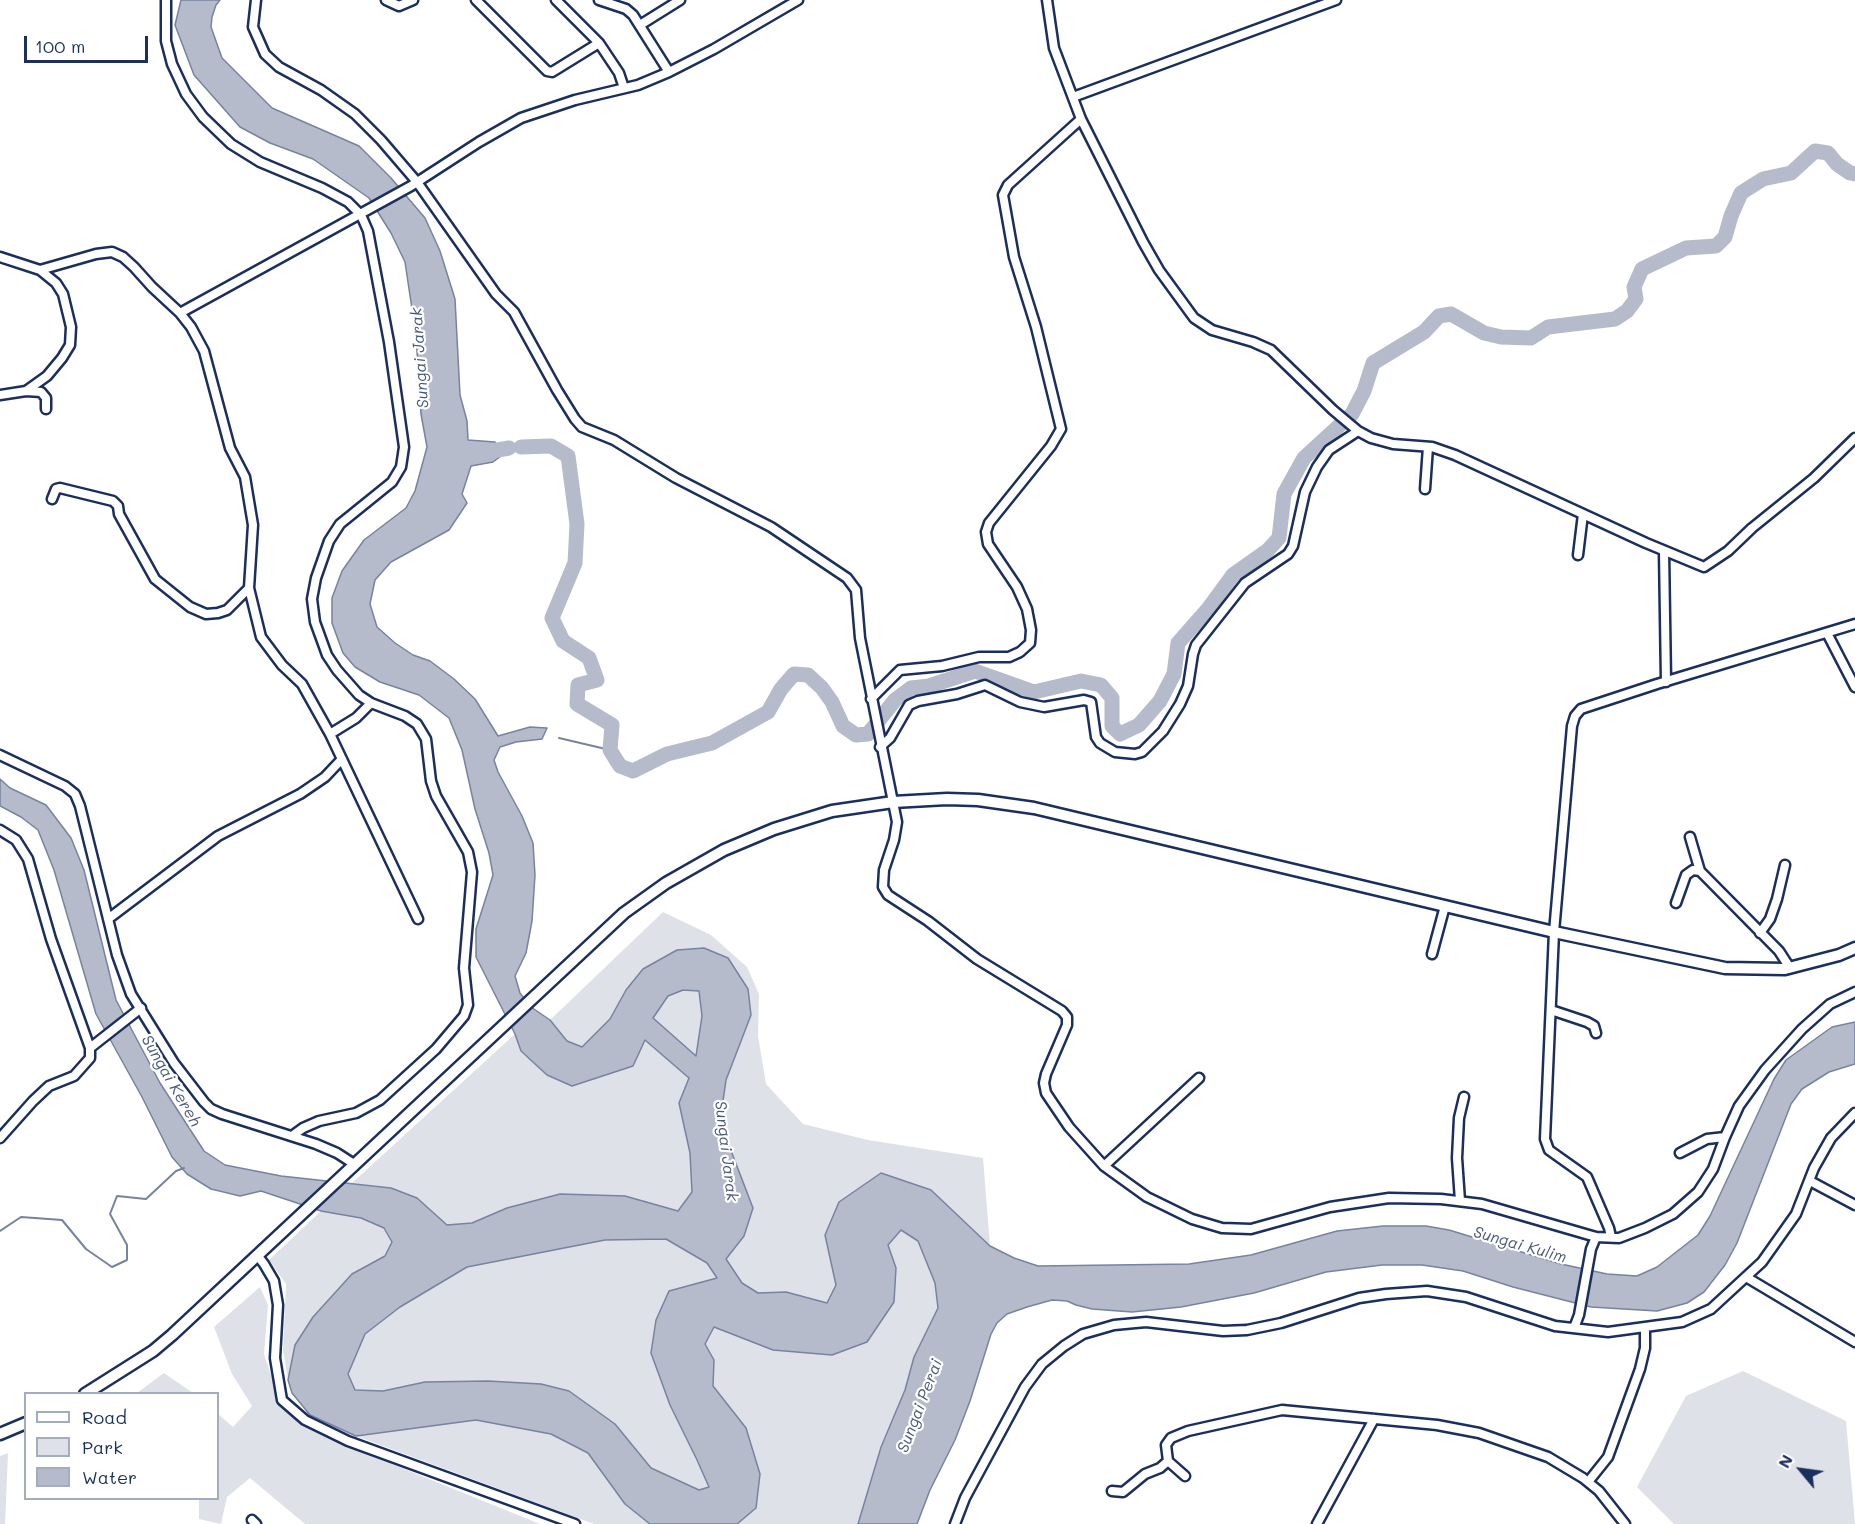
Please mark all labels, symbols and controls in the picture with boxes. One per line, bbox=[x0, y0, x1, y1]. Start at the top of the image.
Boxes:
scale bar bbox=[27, 24, 152, 62]
text: 100 m bbox=[35, 34, 85, 58]
water label: Sungai Jarak bbox=[407, 307, 433, 409]
water label: Sungai Kereh bbox=[137, 1032, 205, 1130]
water label: Sungai Jarak bbox=[710, 1100, 742, 1202]
water label: Sungai Kulim bbox=[1471, 1223, 1569, 1267]
water label: Sungai Perai bbox=[893, 1357, 947, 1455]
legend bbox=[24, 1392, 219, 1500]
text: Road bbox=[82, 1405, 127, 1429]
text: Park bbox=[82, 1435, 123, 1459]
north arrow bbox=[1771, 1440, 1831, 1500]
text: N bbox=[1773, 1451, 1797, 1471]
text: Water bbox=[82, 1465, 137, 1489]

